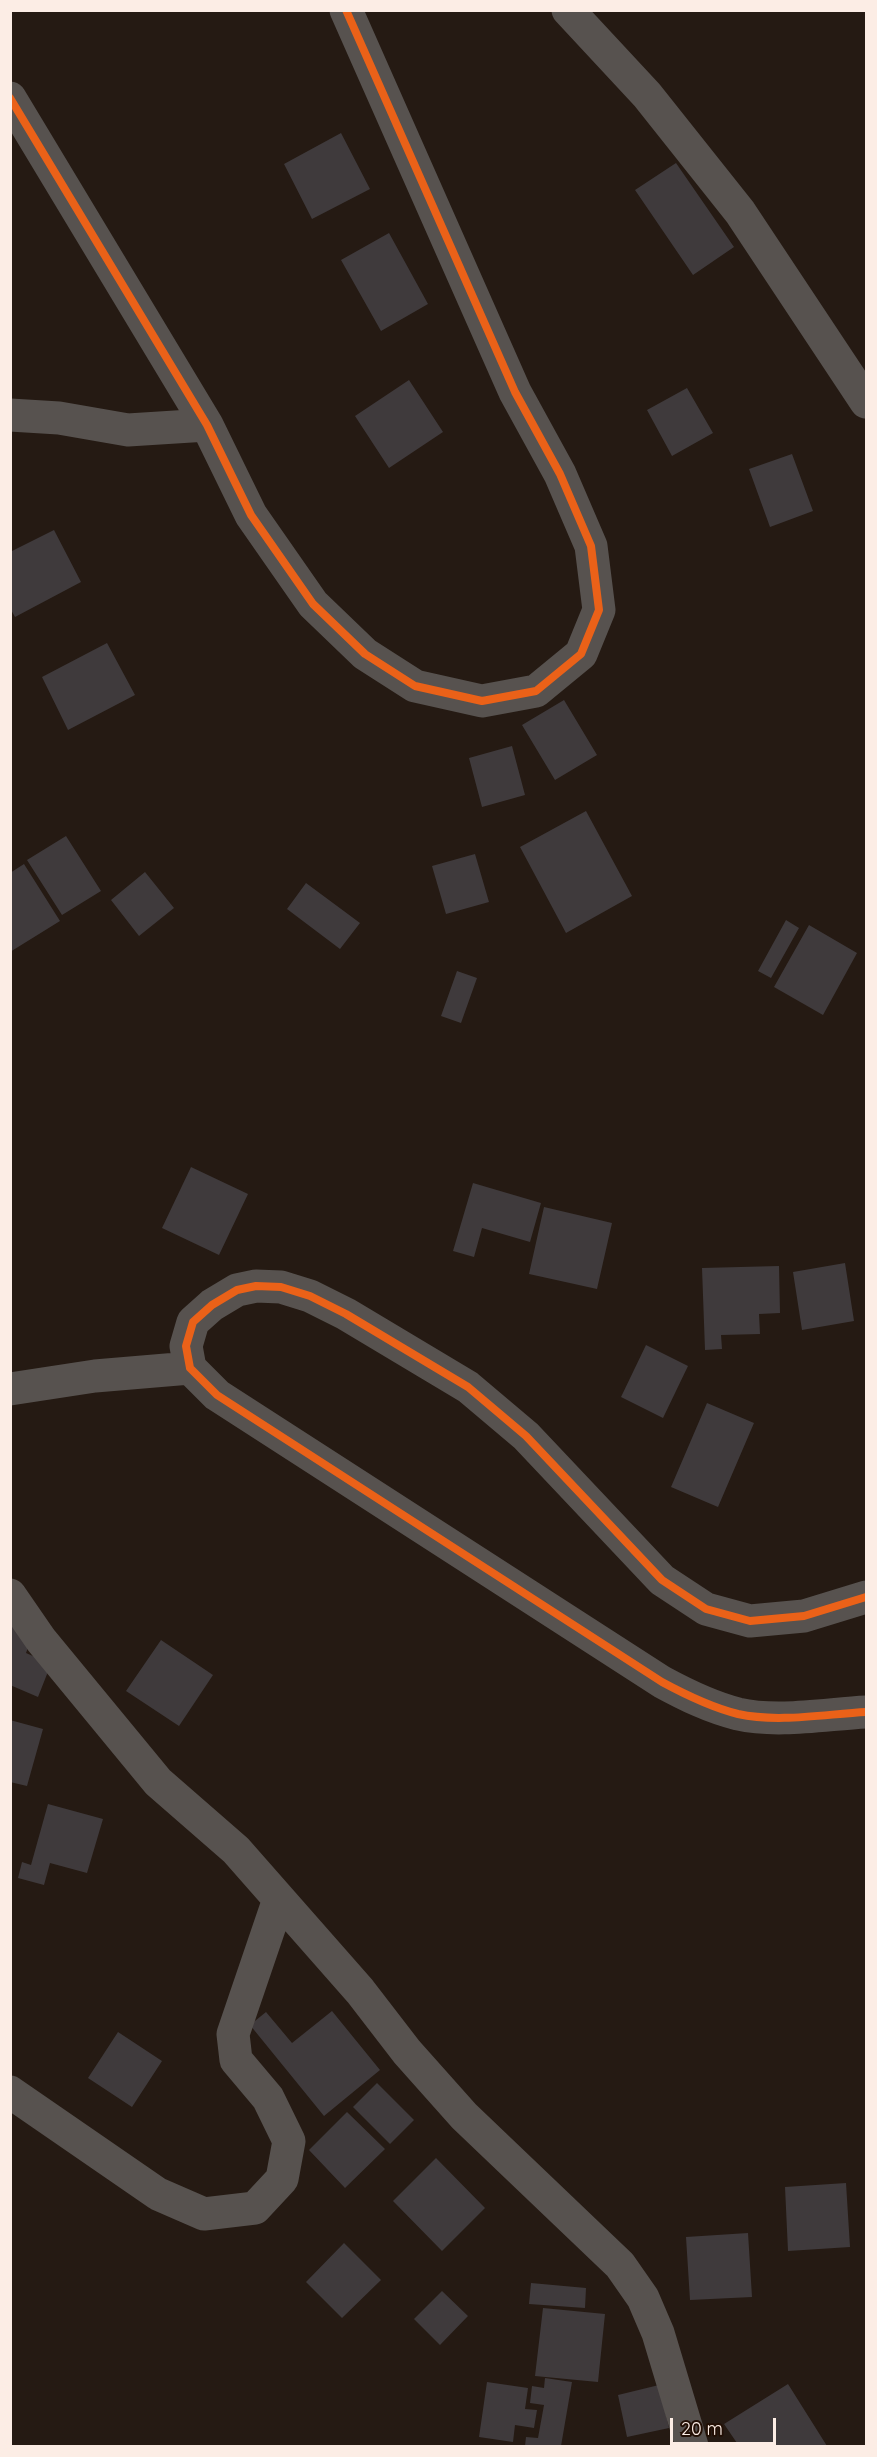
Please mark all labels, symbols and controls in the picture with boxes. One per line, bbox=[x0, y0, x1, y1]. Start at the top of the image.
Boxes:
scale bar bbox=[673, 2406, 780, 2444]
text: 20 m bbox=[681, 2417, 723, 2440]

